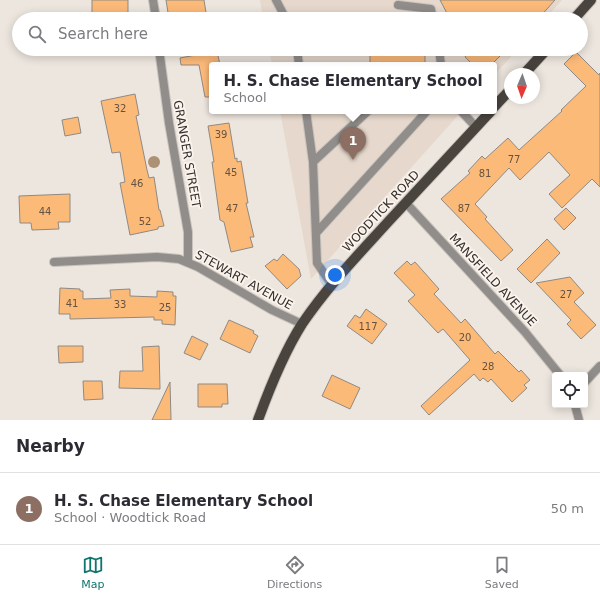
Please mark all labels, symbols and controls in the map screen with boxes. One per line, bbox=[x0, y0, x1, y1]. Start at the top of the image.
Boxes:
search box bbox=[12, 12, 588, 56]
icon: search bbox=[26, 23, 48, 45]
text: Search here bbox=[58, 25, 148, 43]
popup bbox=[209, 62, 497, 114]
north arrow bbox=[504, 68, 540, 104]
text: H. S. Chase Elementary School bbox=[223, 72, 483, 90]
text: School bbox=[223, 90, 267, 105]
street label: GRANGER STREET bbox=[171, 99, 203, 210]
house number: 32 bbox=[114, 103, 126, 114]
pin: 1 bbox=[340, 127, 366, 160]
house number: 39 bbox=[215, 129, 227, 140]
house number: 77 bbox=[508, 154, 520, 165]
house number: 45 bbox=[225, 167, 237, 178]
street label: WOODTICK ROAD bbox=[340, 167, 422, 255]
house number: 81 bbox=[479, 168, 491, 179]
house number: 46 bbox=[131, 178, 143, 189]
house number: 47 bbox=[226, 203, 238, 214]
house number: 87 bbox=[458, 203, 470, 214]
house number: 44 bbox=[39, 206, 51, 217]
house number: 52 bbox=[139, 216, 151, 227]
street label: MANSFIELD AVENUE bbox=[446, 231, 540, 329]
street label: STEWART AVENUE bbox=[193, 247, 295, 313]
your location bbox=[325, 265, 345, 285]
house number: 27 bbox=[560, 289, 572, 300]
house number: 41 bbox=[66, 298, 78, 309]
house number: 33 bbox=[114, 299, 126, 310]
house number: 25 bbox=[159, 302, 171, 313]
house number: 117 bbox=[358, 321, 378, 332]
house number: 20 bbox=[459, 332, 471, 343]
house number: 28 bbox=[482, 361, 494, 372]
map controls bbox=[552, 372, 588, 408]
button: locate bbox=[552, 372, 588, 408]
text: Nearby bbox=[16, 436, 85, 456]
text: H. S. Chase Elementary School bbox=[54, 492, 313, 510]
text: 1 bbox=[24, 501, 34, 516]
text: 50 m bbox=[551, 501, 584, 516]
text: School · Woodtick Road bbox=[54, 510, 206, 525]
tab: Map bbox=[81, 554, 104, 591]
tab: Directions bbox=[267, 554, 322, 591]
tab: Saved bbox=[485, 554, 519, 591]

